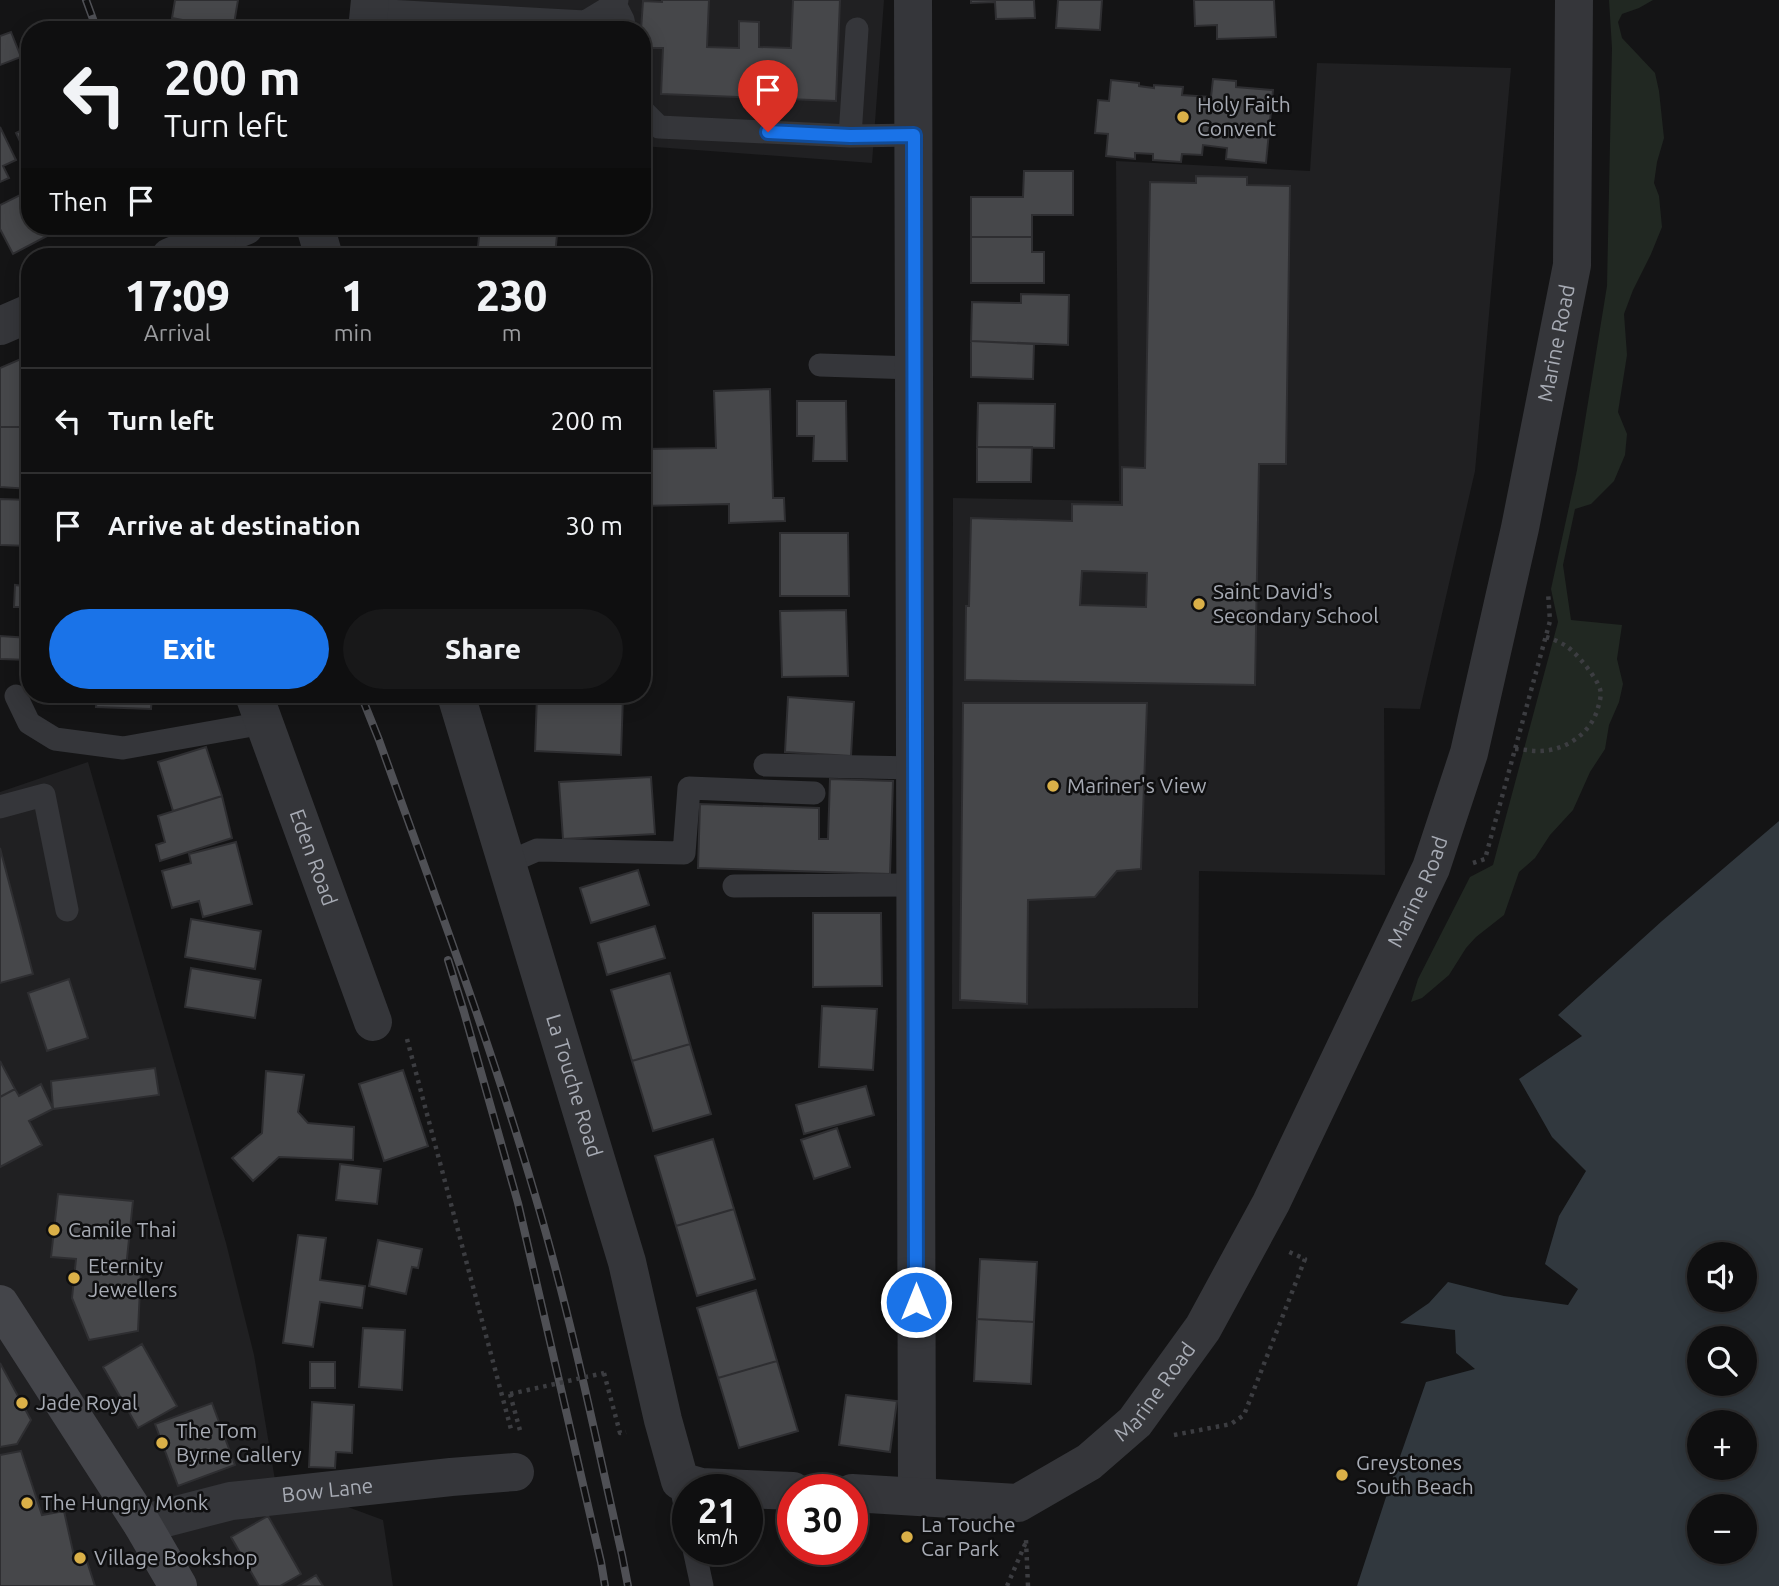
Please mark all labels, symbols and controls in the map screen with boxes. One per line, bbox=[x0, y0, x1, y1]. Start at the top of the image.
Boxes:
icon: left bbox=[49, 49, 140, 140]
text: 200 m bbox=[164, 49, 301, 104]
pin bbox=[738, 60, 798, 132]
icon: arrive bbox=[749, 71, 787, 109]
place label: Holy Faith Convent bbox=[1197, 92, 1291, 140]
text: Turn left bbox=[164, 107, 288, 143]
marker: Holy Faith Convent bbox=[1175, 109, 1191, 125]
icon: arrive bbox=[122, 182, 160, 220]
text: Then bbox=[49, 187, 108, 216]
text: 17:09 bbox=[125, 272, 230, 319]
text: 1 bbox=[341, 272, 365, 319]
text: 230 bbox=[476, 272, 547, 319]
street label: Marine Road bbox=[1532, 282, 1579, 404]
text: Arrival bbox=[144, 320, 211, 345]
text: min bbox=[334, 320, 372, 345]
text: m bbox=[502, 320, 522, 345]
icon: left bbox=[49, 402, 87, 440]
text: Turn left bbox=[108, 406, 214, 435]
text: 200 m bbox=[551, 406, 623, 435]
icon: arrive bbox=[49, 507, 87, 545]
text: Arrive at destination bbox=[108, 511, 361, 540]
text: 30 m bbox=[565, 511, 623, 540]
place label: Saint David's Secondary School bbox=[1213, 579, 1379, 627]
marker: Saint David's Secondary School bbox=[1191, 596, 1207, 612]
button: Exit bbox=[49, 609, 329, 689]
button: Share bbox=[343, 609, 623, 689]
place label: Mariner's View bbox=[1067, 773, 1207, 797]
marker: Mariner's View bbox=[1045, 778, 1061, 794]
street label: Eden Road bbox=[286, 806, 343, 909]
street label: Marine Road bbox=[1382, 833, 1452, 951]
street label: La Touche Road bbox=[542, 1011, 608, 1160]
place label: Camile Thai bbox=[68, 1217, 176, 1241]
marker: Camile Thai bbox=[46, 1222, 62, 1238]
map controls bbox=[1687, 1242, 1757, 1564]
button: sound bbox=[1687, 1242, 1757, 1312]
place label: Eternity Jewellers bbox=[88, 1253, 177, 1301]
position arrow bbox=[879, 1265, 953, 1339]
marker: Eternity Jewellers bbox=[66, 1270, 82, 1286]
button: search bbox=[1687, 1326, 1757, 1396]
street label: Marine Road bbox=[1109, 1337, 1200, 1446]
place label: Jade Royal bbox=[36, 1390, 138, 1414]
marker: Jade Royal bbox=[14, 1395, 30, 1411]
button: + bbox=[1687, 1410, 1757, 1480]
place label: The Tom Byrne Gallery bbox=[176, 1418, 302, 1466]
marker: The Tom Byrne Gallery bbox=[154, 1435, 170, 1451]
place label: Greystones South Beach bbox=[1356, 1450, 1474, 1498]
marker: Greystones South Beach bbox=[1334, 1467, 1350, 1483]
street label: Bow Lane bbox=[280, 1473, 374, 1506]
speed limit sign: 30 bbox=[777, 1474, 868, 1565]
place label: The Hungry Monk bbox=[41, 1490, 209, 1514]
text: 21 bbox=[698, 1490, 737, 1530]
button: − bbox=[1687, 1494, 1757, 1564]
marker: The Hungry Monk bbox=[19, 1495, 35, 1511]
place label: La Touche Car Park bbox=[921, 1512, 1016, 1560]
text: km/h bbox=[697, 1527, 738, 1547]
marker: La Touche Car Park bbox=[899, 1529, 915, 1545]
place label: Village Bookshop bbox=[94, 1545, 258, 1569]
marker: Village Bookshop bbox=[72, 1550, 88, 1566]

